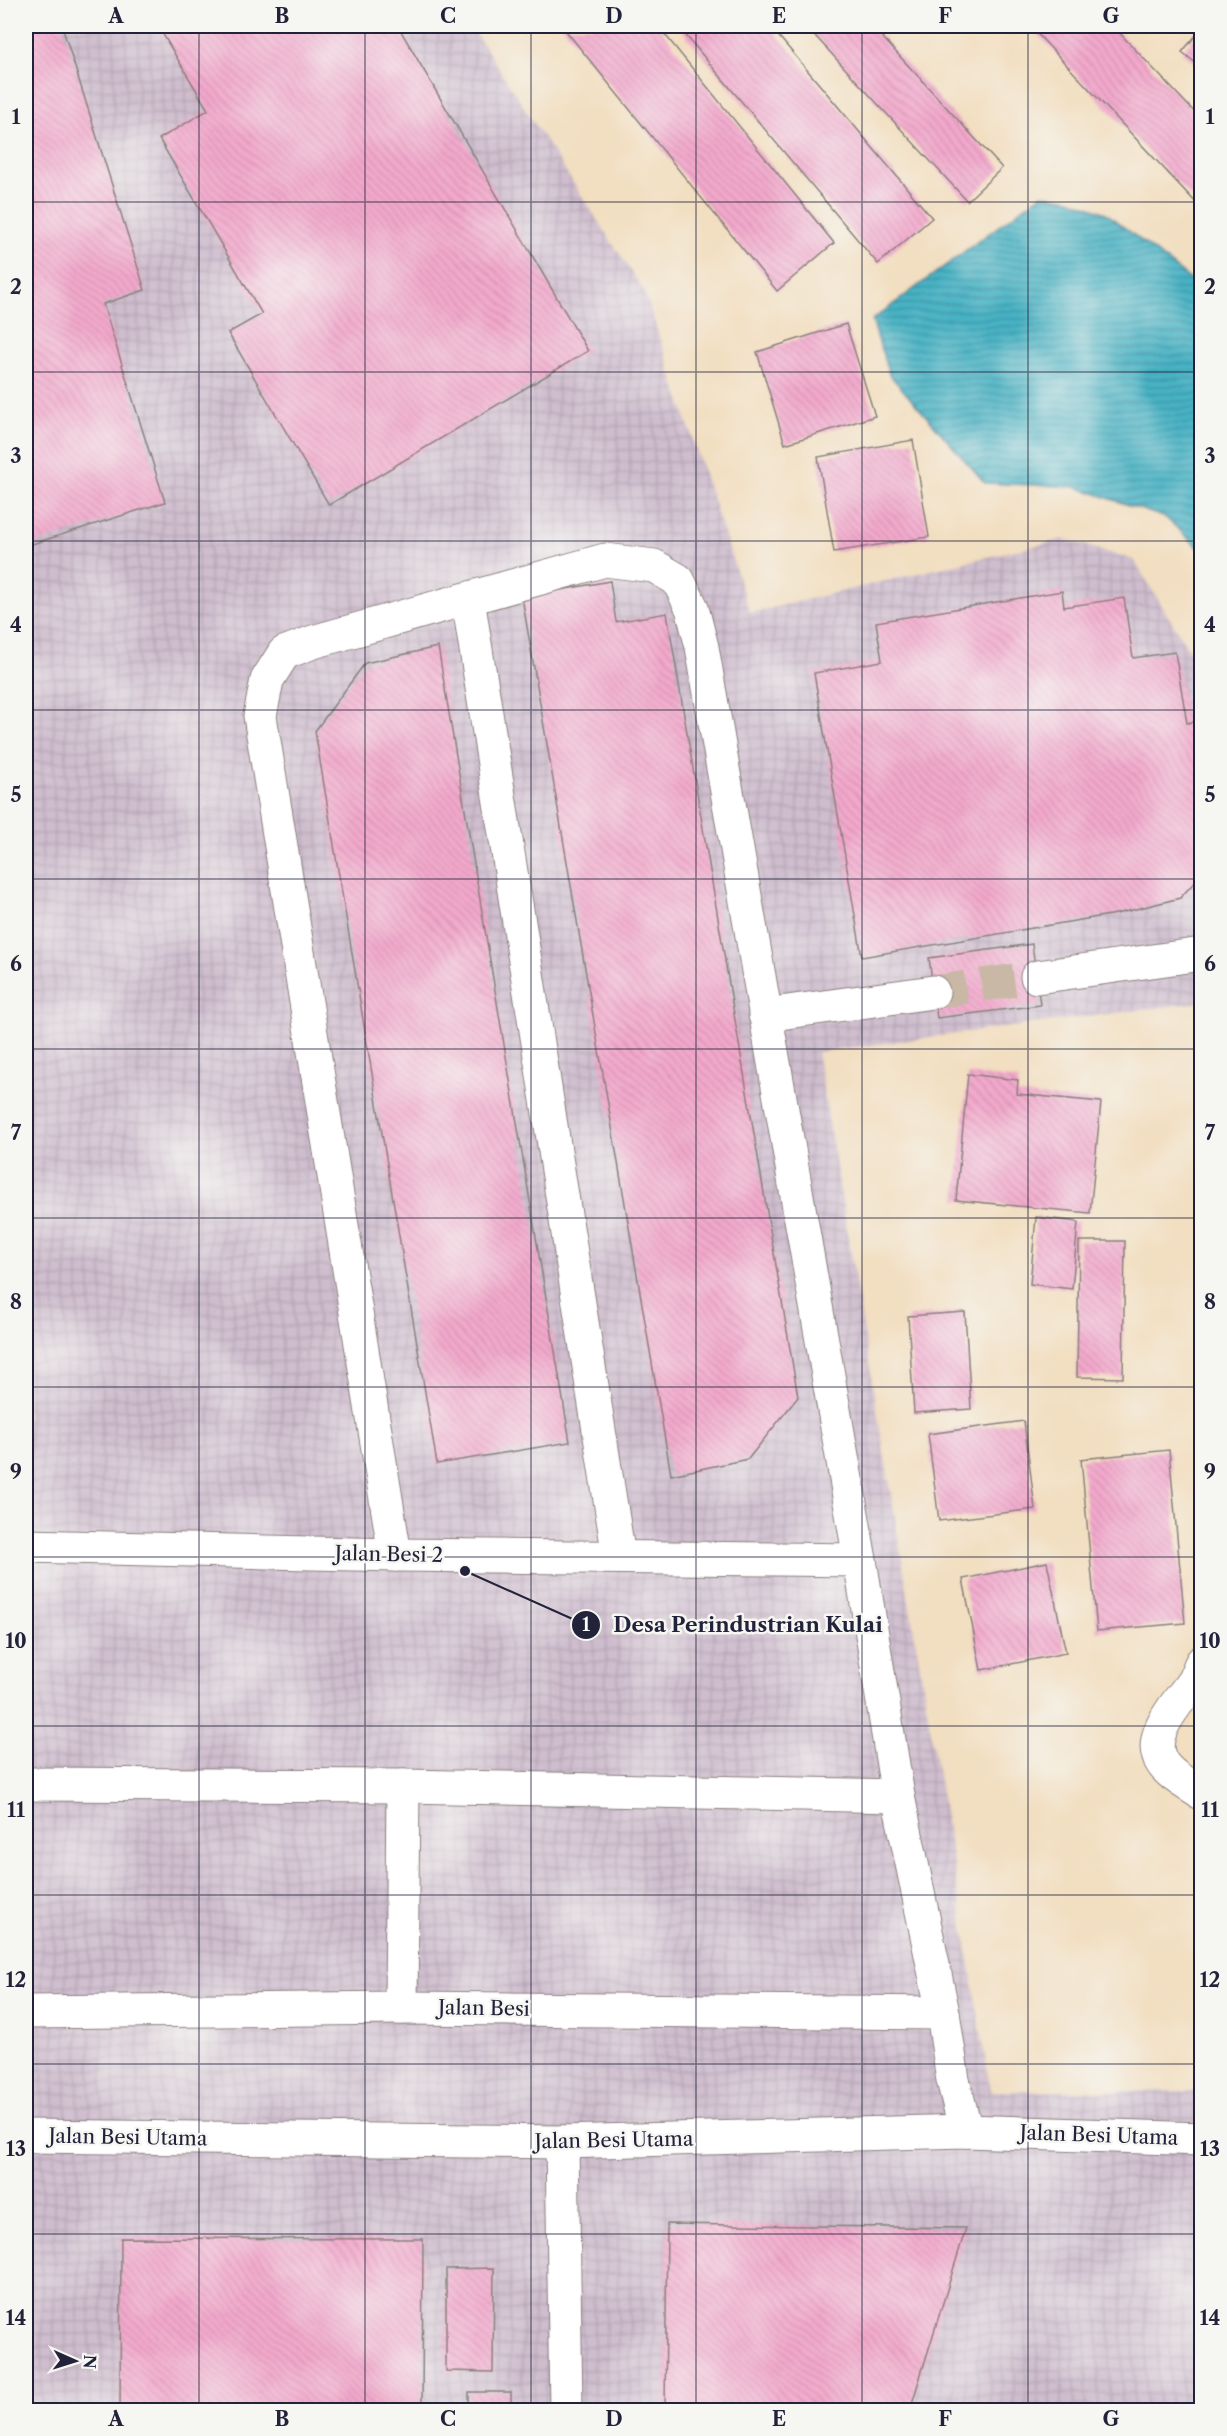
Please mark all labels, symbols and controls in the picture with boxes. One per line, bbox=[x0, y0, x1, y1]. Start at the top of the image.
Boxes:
text: A bbox=[107, 4, 124, 28]
text: B bbox=[275, 4, 290, 28]
text: C bbox=[440, 4, 456, 28]
text: D bbox=[605, 4, 623, 28]
text: E bbox=[772, 4, 786, 28]
text: F bbox=[938, 4, 952, 28]
text: G bbox=[1103, 4, 1120, 28]
text: 1 bbox=[12, 105, 21, 129]
text: 1 bbox=[1206, 105, 1215, 129]
text: 2 bbox=[10, 275, 22, 299]
text: 2 bbox=[1204, 275, 1216, 299]
text: 3 bbox=[10, 444, 22, 468]
text: 3 bbox=[1204, 444, 1216, 468]
text: 4 bbox=[10, 613, 22, 637]
text: 4 bbox=[1204, 613, 1216, 637]
text: 5 bbox=[10, 783, 22, 807]
text: 5 bbox=[1204, 783, 1216, 807]
text: 6 bbox=[10, 952, 22, 976]
text: 6 bbox=[1204, 952, 1216, 976]
text: 7 bbox=[11, 1121, 22, 1145]
text: 7 bbox=[1205, 1121, 1216, 1145]
text: 8 bbox=[10, 1290, 22, 1314]
text: 8 bbox=[1204, 1290, 1216, 1314]
text: 9 bbox=[10, 1460, 22, 1484]
text: 9 bbox=[1204, 1460, 1216, 1484]
street label: Jalan Besi 2 bbox=[332, 1541, 443, 1567]
callout: Desa Perindustrian Kulai bbox=[571, 1605, 894, 1644]
text: Desa Perindustrian Kulai bbox=[613, 1612, 883, 1637]
text: 1 bbox=[582, 1614, 590, 1636]
text: 10 bbox=[5, 1629, 27, 1653]
text: 10 bbox=[1199, 1629, 1221, 1653]
text: 11 bbox=[7, 1798, 25, 1822]
text: 11 bbox=[1201, 1798, 1219, 1822]
text: 12 bbox=[6, 1968, 26, 1992]
text: 12 bbox=[1200, 1968, 1220, 1992]
street label: Jalan Besi bbox=[435, 1995, 530, 2021]
street label: Jalan Besi Utama bbox=[1016, 2120, 1179, 2150]
street label: Jalan Besi Utama bbox=[45, 2124, 208, 2150]
street label: Jalan Besi Utama bbox=[531, 2127, 694, 2153]
text: 13 bbox=[6, 2137, 26, 2161]
text: 13 bbox=[1200, 2137, 1220, 2161]
text: 14 bbox=[6, 2306, 26, 2330]
text: 14 bbox=[1200, 2306, 1220, 2330]
north arrow bbox=[45, 2331, 105, 2391]
text: N bbox=[80, 2354, 100, 2369]
text: A bbox=[107, 2407, 124, 2431]
text: B bbox=[275, 2407, 290, 2431]
text: C bbox=[440, 2407, 456, 2431]
text: D bbox=[605, 2407, 623, 2431]
text: E bbox=[772, 2407, 786, 2431]
text: F bbox=[938, 2407, 952, 2431]
text: G bbox=[1103, 2407, 1120, 2431]

